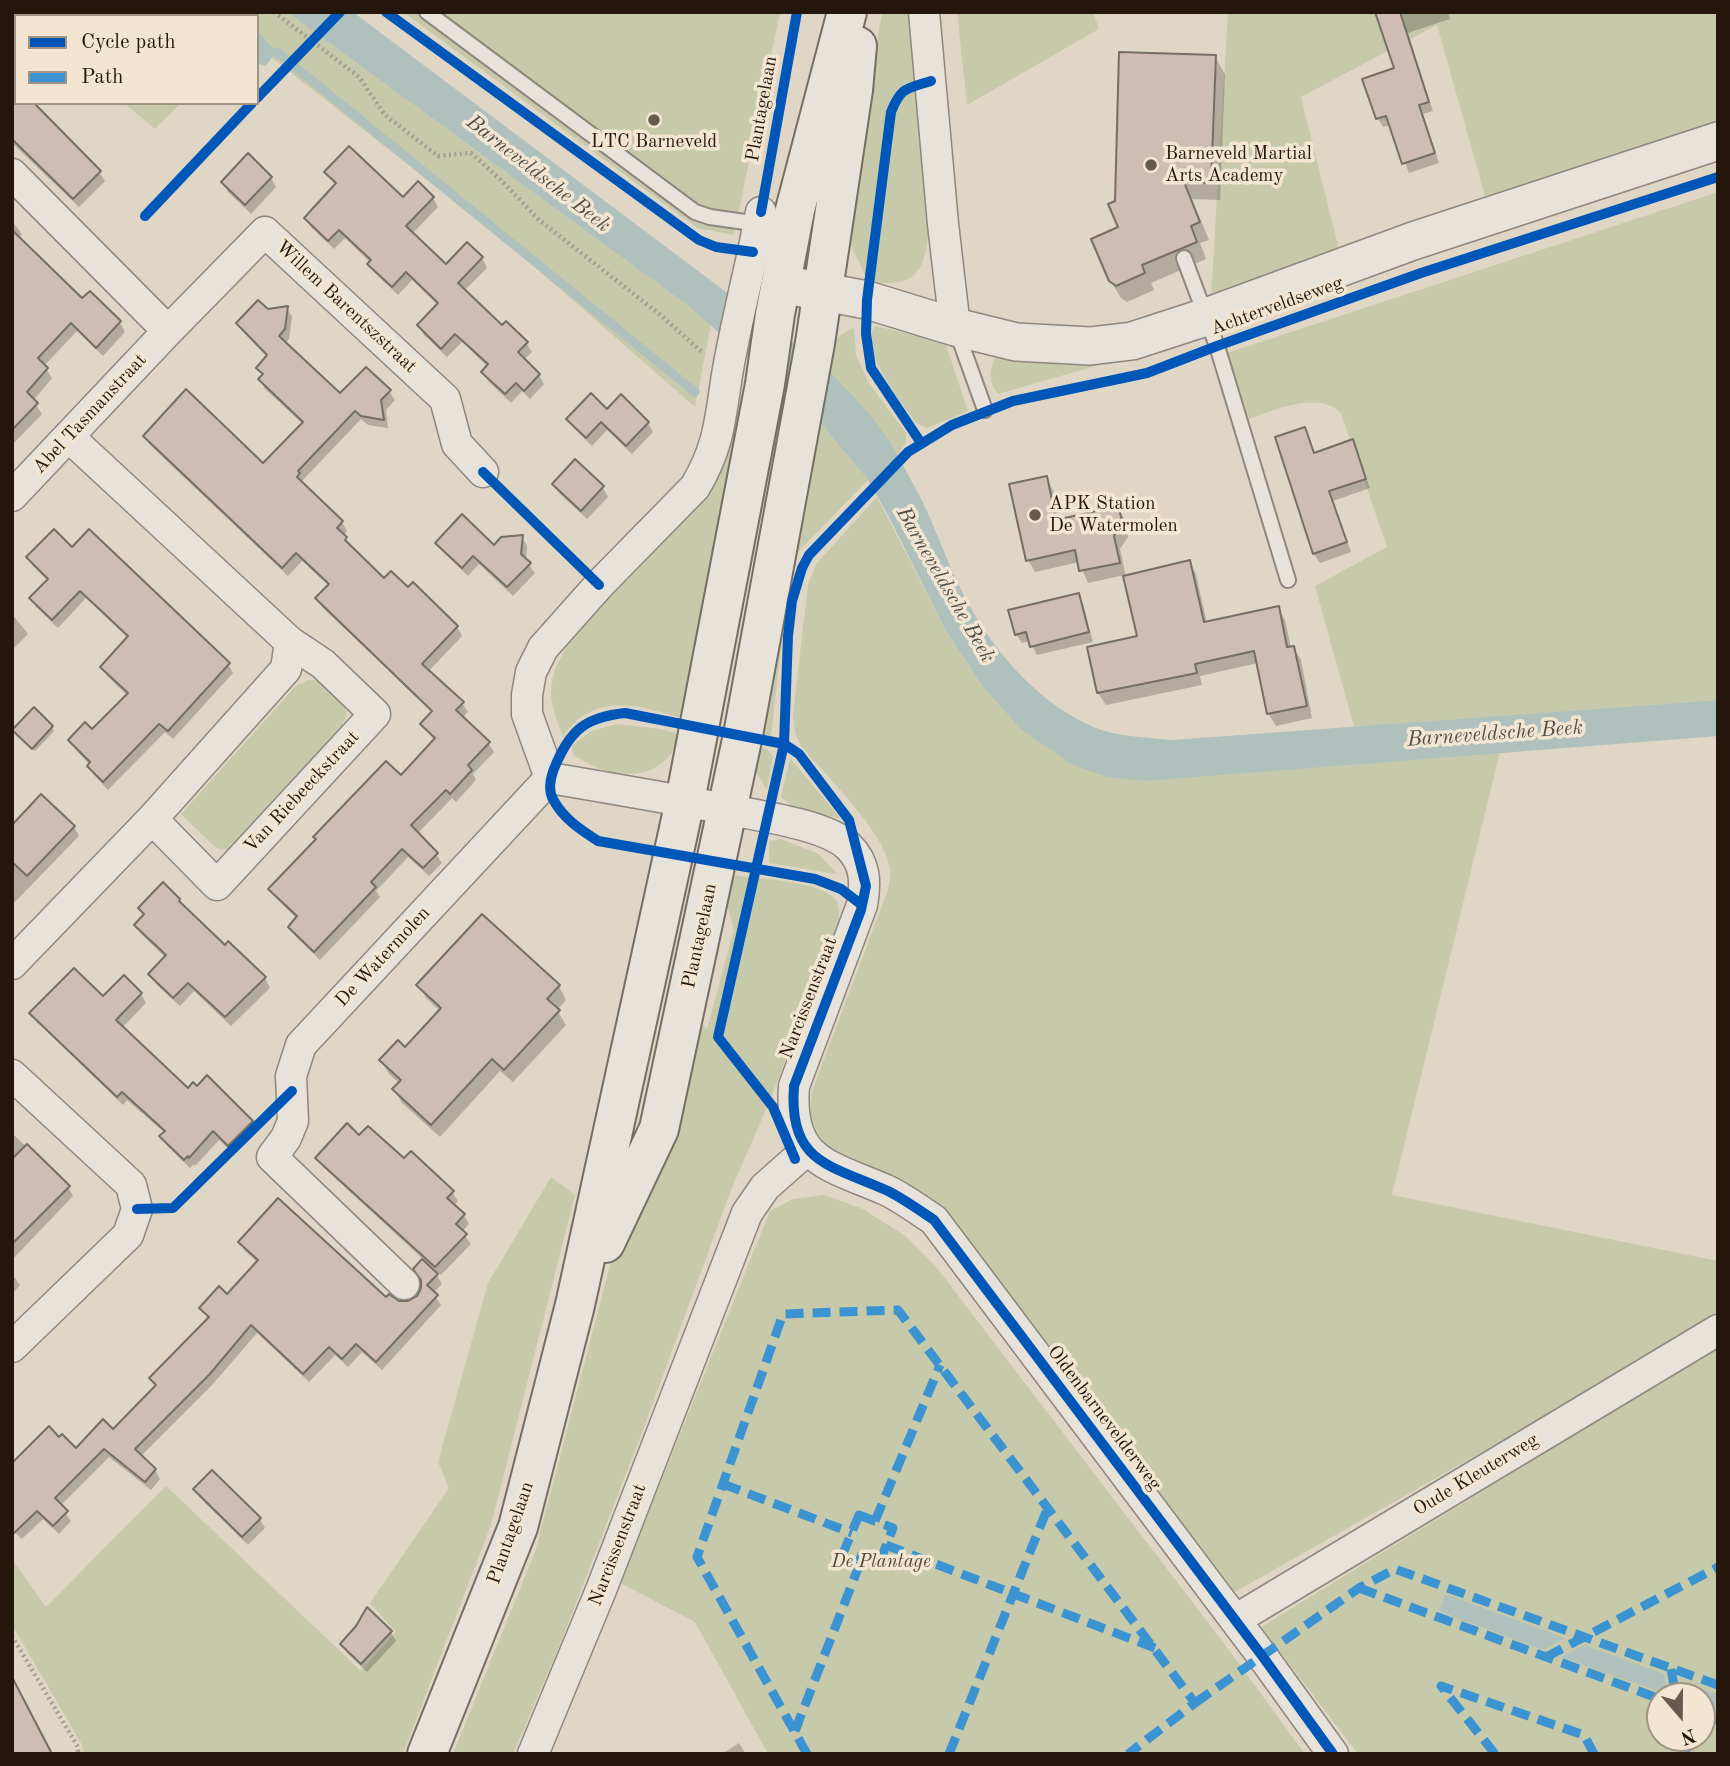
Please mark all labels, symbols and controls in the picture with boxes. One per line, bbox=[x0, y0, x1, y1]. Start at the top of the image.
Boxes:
legend bbox=[14, 14, 259, 105]
text: Cycle path bbox=[81, 32, 176, 53]
street label: Plantagelaan bbox=[741, 54, 783, 164]
text: Path bbox=[81, 67, 124, 88]
water label: Barneveldsche Beek bbox=[461, 110, 615, 238]
marker: LTC Barneveld bbox=[646, 112, 662, 128]
place label: LTC Barneveld bbox=[591, 131, 717, 153]
place label: Barneveld Martial Arts Academy bbox=[1165, 143, 1312, 187]
marker: Barneveld Martial Arts Academy bbox=[1143, 157, 1159, 173]
street label: Willem Barentszstraat bbox=[271, 236, 421, 378]
street label: Achterveldseweg bbox=[1208, 272, 1346, 340]
street label: Abel Tasmanstraat bbox=[28, 349, 152, 479]
place label: APK Station De Watermolen bbox=[1049, 493, 1178, 537]
water label: Barneveldsche Beek bbox=[890, 502, 1000, 668]
marker: APK Station De Watermolen bbox=[1027, 507, 1043, 523]
water label: Barneveldsche Beek bbox=[1406, 715, 1584, 753]
street label: Van Riebeeckstraat bbox=[239, 726, 365, 858]
street label: Plantagelaan bbox=[678, 881, 722, 991]
street label: De Watermolen bbox=[331, 902, 435, 1012]
street label: Narcissenstraat bbox=[775, 934, 843, 1062]
street label: Oldenbarnevelderweg bbox=[1042, 1341, 1166, 1495]
street label: Oude Kleuterweg bbox=[1409, 1429, 1543, 1521]
street label: Plantagelaan bbox=[483, 1479, 539, 1587]
street label: Narcissenstraat bbox=[584, 1481, 652, 1609]
park label: De Plantage bbox=[831, 1551, 931, 1573]
north arrow bbox=[1646, 1682, 1716, 1752]
text: N bbox=[1678, 1724, 1698, 1747]

